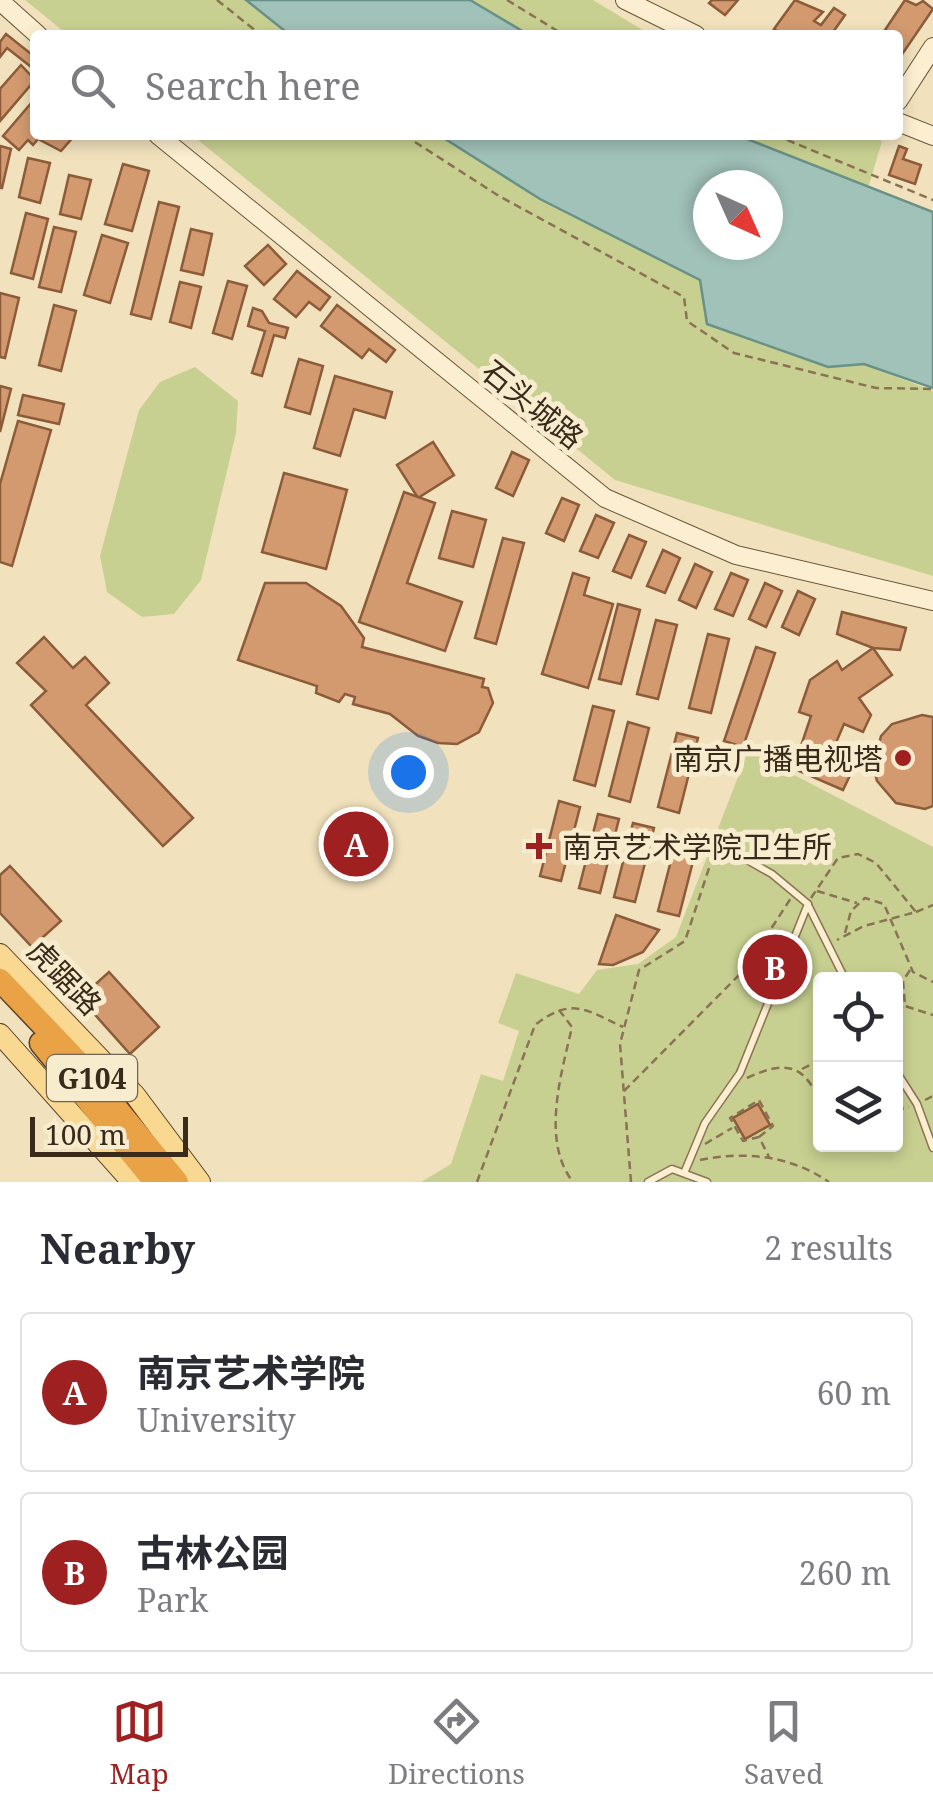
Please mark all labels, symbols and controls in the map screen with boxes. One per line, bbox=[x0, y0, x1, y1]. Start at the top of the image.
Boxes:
search box bbox=[30, 30, 903, 140]
icon: search bbox=[65, 58, 120, 113]
text: Search here bbox=[145, 59, 361, 111]
north arrow bbox=[693, 170, 783, 260]
street label: 石头城路 bbox=[473, 350, 593, 458]
place label: 南京广播电视塔 bbox=[673, 738, 883, 779]
your location bbox=[383, 747, 434, 798]
marker: 南京广播电视塔 bbox=[892, 747, 914, 769]
pin: A bbox=[324, 806, 388, 882]
place label: 南京艺术学院卫生所 bbox=[562, 826, 832, 867]
marker: 南京艺术学院卫生所 bbox=[526, 833, 552, 859]
street label: 虎踞路 bbox=[19, 930, 111, 1024]
pin: B bbox=[742, 930, 808, 1004]
map controls bbox=[813, 972, 903, 1152]
button: locate bbox=[813, 972, 903, 1062]
road number: G104 bbox=[47, 1055, 137, 1101]
button: layers bbox=[813, 1062, 903, 1152]
scale bar bbox=[30, 1112, 188, 1156]
text: 100 m bbox=[45, 1115, 126, 1153]
text: Nearby bbox=[40, 1219, 195, 1276]
text: 2 results bbox=[764, 1226, 893, 1269]
text: 南京艺术学院 bbox=[137, 1346, 365, 1398]
text: A bbox=[62, 1371, 87, 1414]
text: 60 m bbox=[817, 1371, 891, 1414]
text: University bbox=[137, 1398, 296, 1441]
text: 古林公园 bbox=[137, 1526, 289, 1578]
text: B bbox=[64, 1551, 85, 1594]
text: 260 m bbox=[799, 1551, 891, 1594]
text: Park bbox=[137, 1578, 208, 1621]
tab: Map bbox=[110, 1694, 169, 1792]
tab: Directions bbox=[388, 1694, 525, 1792]
tab: Saved bbox=[744, 1694, 823, 1792]

